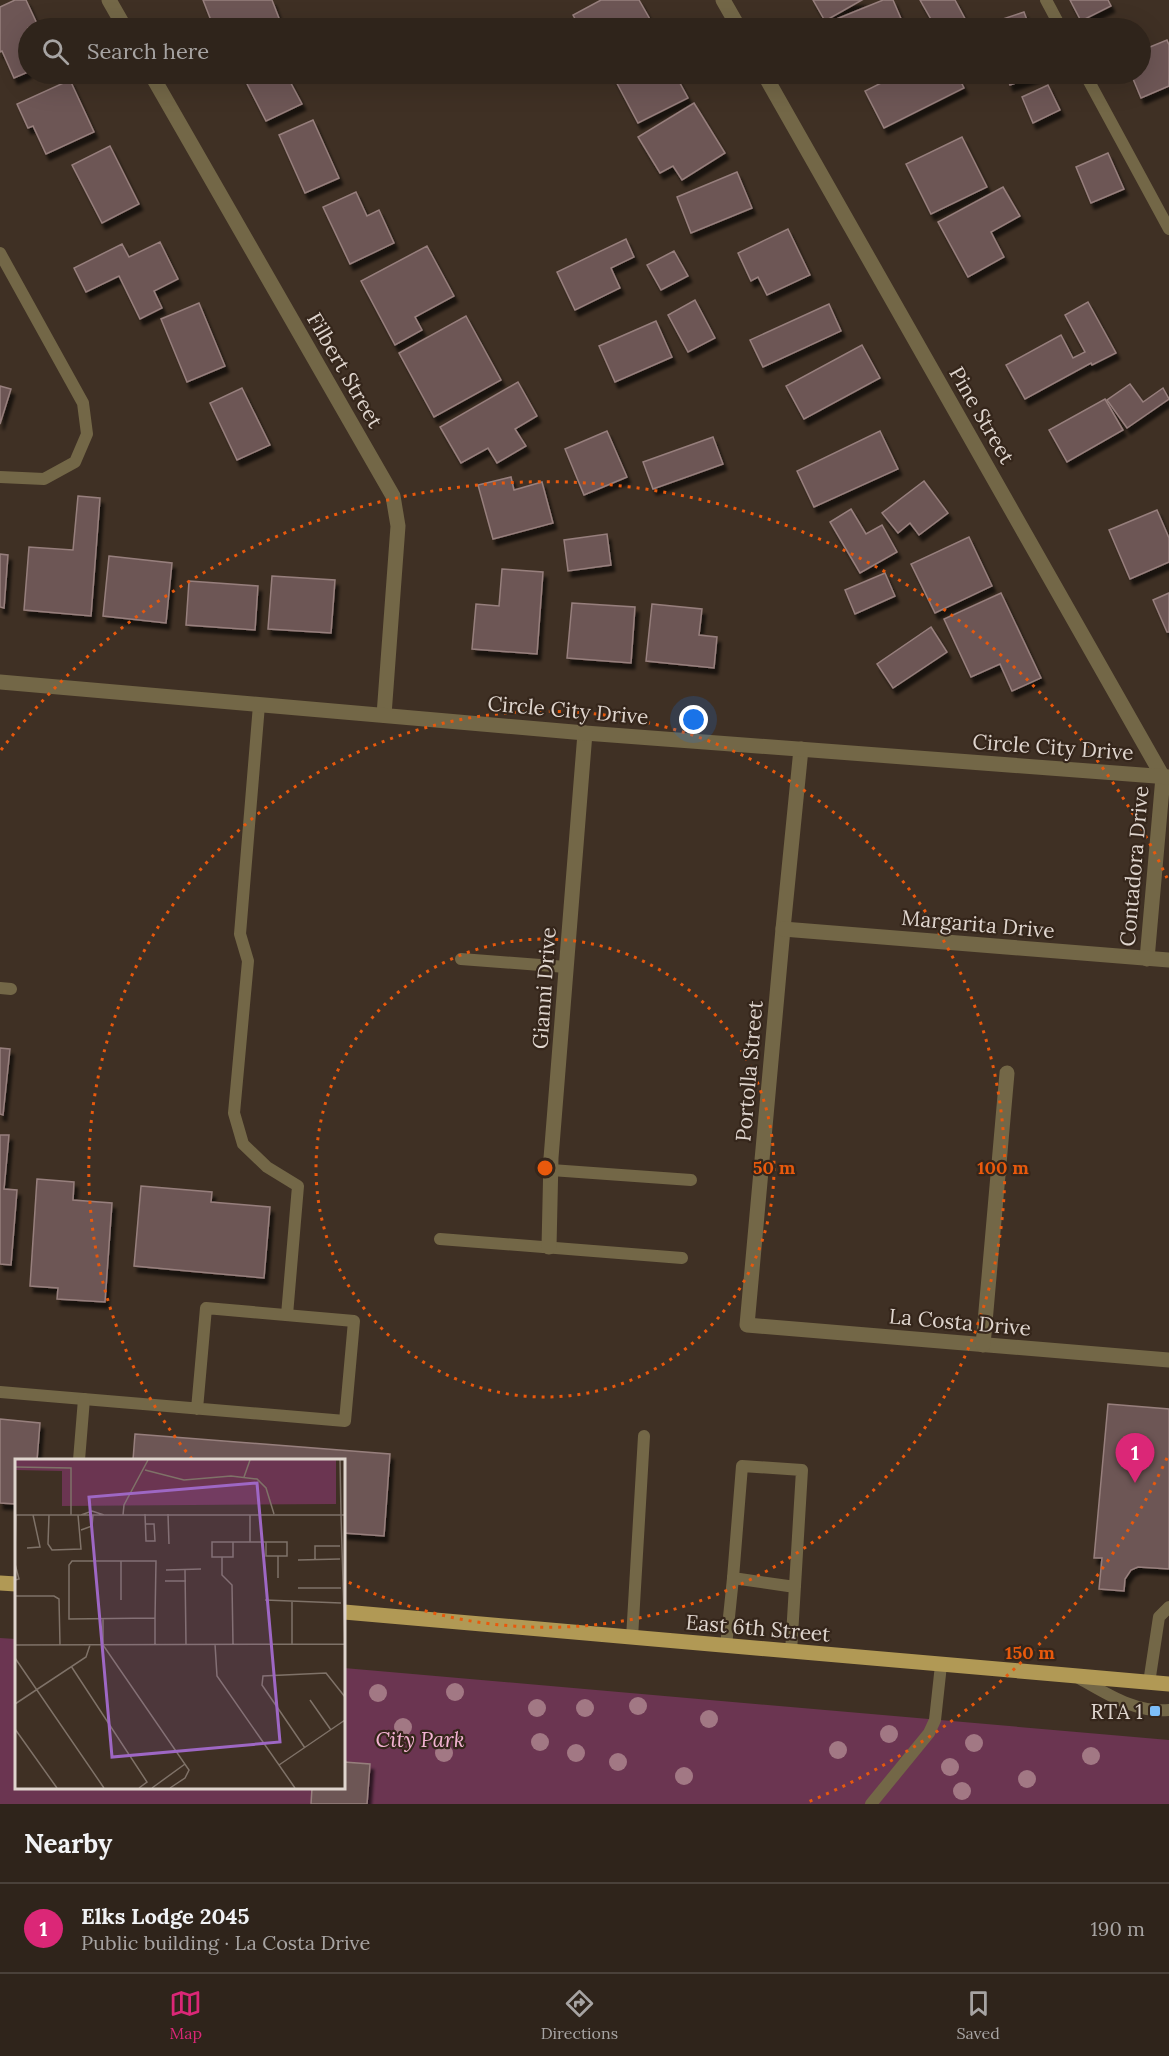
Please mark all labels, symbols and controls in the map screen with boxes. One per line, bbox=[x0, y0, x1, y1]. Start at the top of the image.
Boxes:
search box bbox=[18, 18, 1151, 84]
icon: search bbox=[39, 35, 72, 68]
text: Search here bbox=[87, 37, 209, 65]
street label: Filbert Street bbox=[301, 307, 389, 433]
street label: Pine Street bbox=[943, 362, 1021, 469]
street label: Circle City Drive bbox=[486, 690, 650, 730]
your location bbox=[679, 705, 708, 734]
street label: Circle City Drive bbox=[971, 728, 1135, 766]
street label: Contadora Drive bbox=[1114, 785, 1154, 947]
street label: Margarita Drive bbox=[900, 904, 1056, 944]
street label: Gianni Drive bbox=[526, 926, 562, 1050]
street label: Portolla Street bbox=[729, 998, 769, 1143]
text: 50 m bbox=[753, 1156, 796, 1179]
text: 100 m bbox=[977, 1156, 1029, 1179]
centre of rings bbox=[535, 1158, 555, 1178]
street label: La Costa Drive bbox=[888, 1302, 1032, 1342]
pin: 1 bbox=[1116, 1434, 1154, 1483]
inset map bbox=[15, 1459, 345, 1789]
street label: East 6th Street bbox=[685, 1608, 832, 1648]
text: 150 m bbox=[1005, 1641, 1055, 1664]
place label: RTA 1 bbox=[1091, 1698, 1143, 1725]
marker: RTA 1 bbox=[1148, 1704, 1162, 1718]
park label: City Park bbox=[375, 1726, 465, 1753]
text: Nearby bbox=[24, 1827, 112, 1860]
text: Elks Lodge 2045 bbox=[81, 1902, 249, 1930]
text: 1 bbox=[39, 1916, 48, 1941]
text: 190 m bbox=[1091, 1916, 1145, 1941]
text: Public building · La Costa Drive bbox=[81, 1930, 370, 1955]
tab: Map bbox=[169, 1987, 202, 2043]
tab: Directions bbox=[541, 1987, 618, 2043]
tab: Saved bbox=[956, 1987, 1000, 2043]

